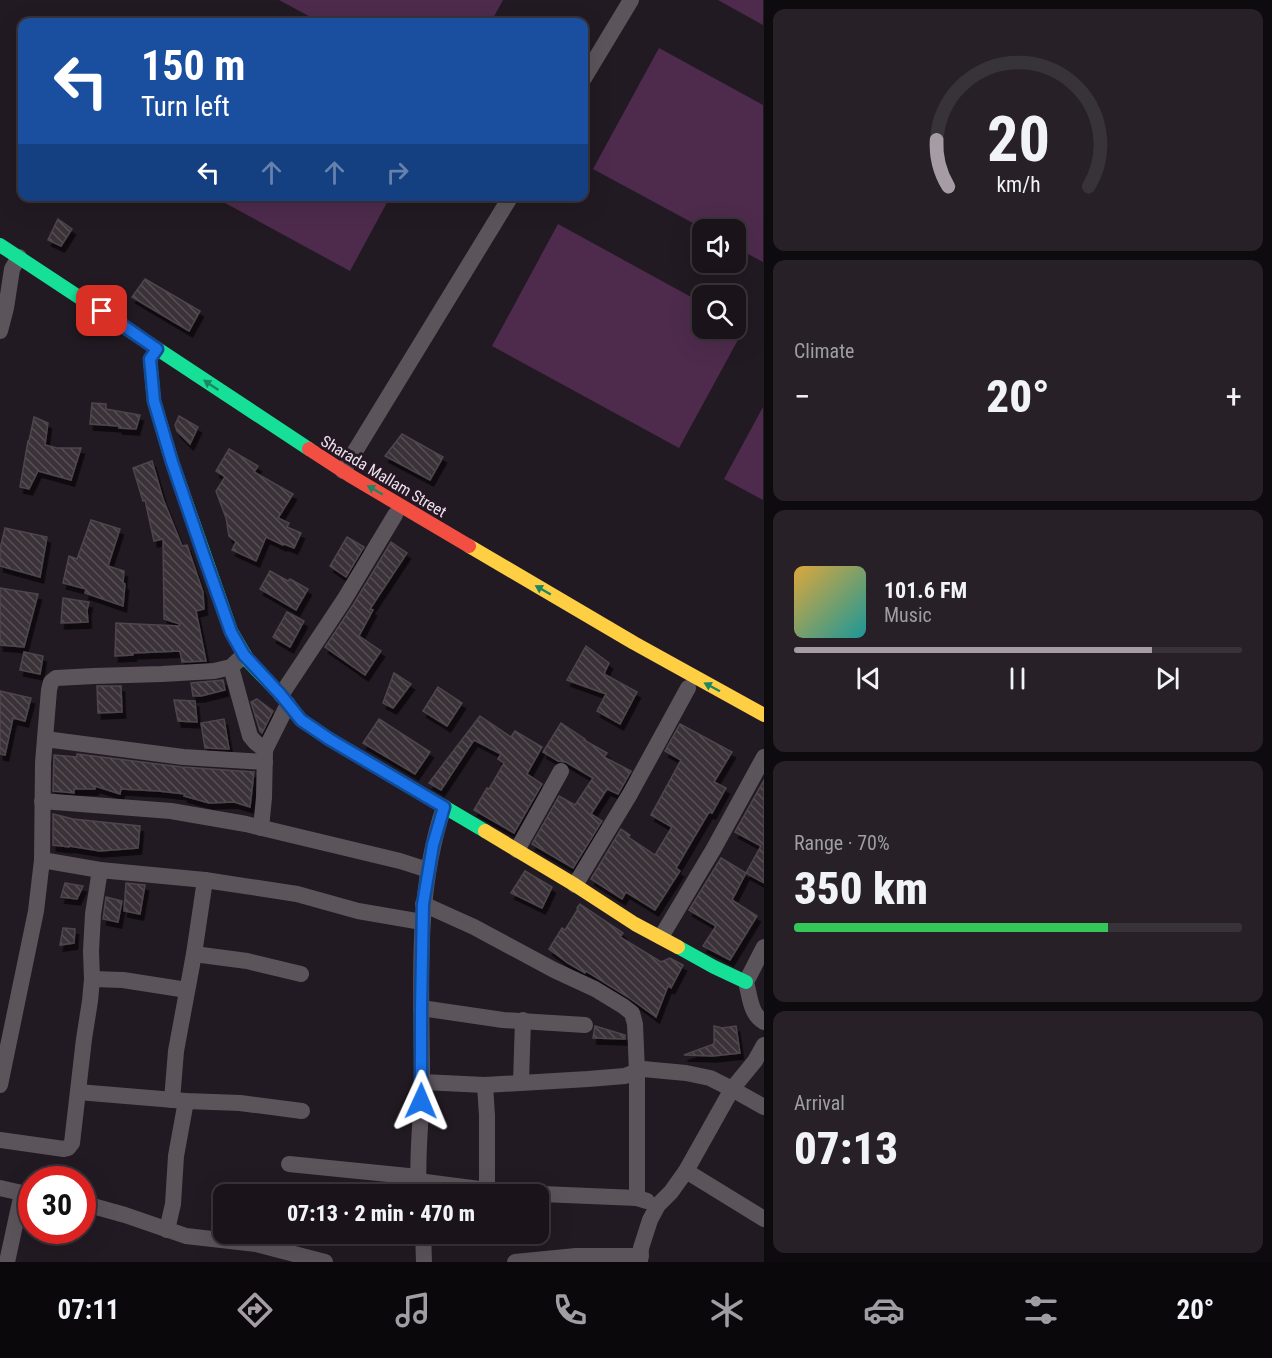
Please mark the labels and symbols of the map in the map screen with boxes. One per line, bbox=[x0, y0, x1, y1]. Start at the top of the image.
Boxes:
pin bbox=[76, 285, 127, 336]
one-way arrow bbox=[203, 380, 219, 391]
street label: Sharada Mallam Street bbox=[317, 431, 450, 522]
one-way arrow bbox=[366, 485, 383, 495]
one-way arrow bbox=[534, 585, 551, 595]
one-way arrow bbox=[703, 682, 720, 692]
position arrow bbox=[389, 1069, 453, 1133]
speed limit sign: 30 bbox=[18, 1166, 96, 1244]

